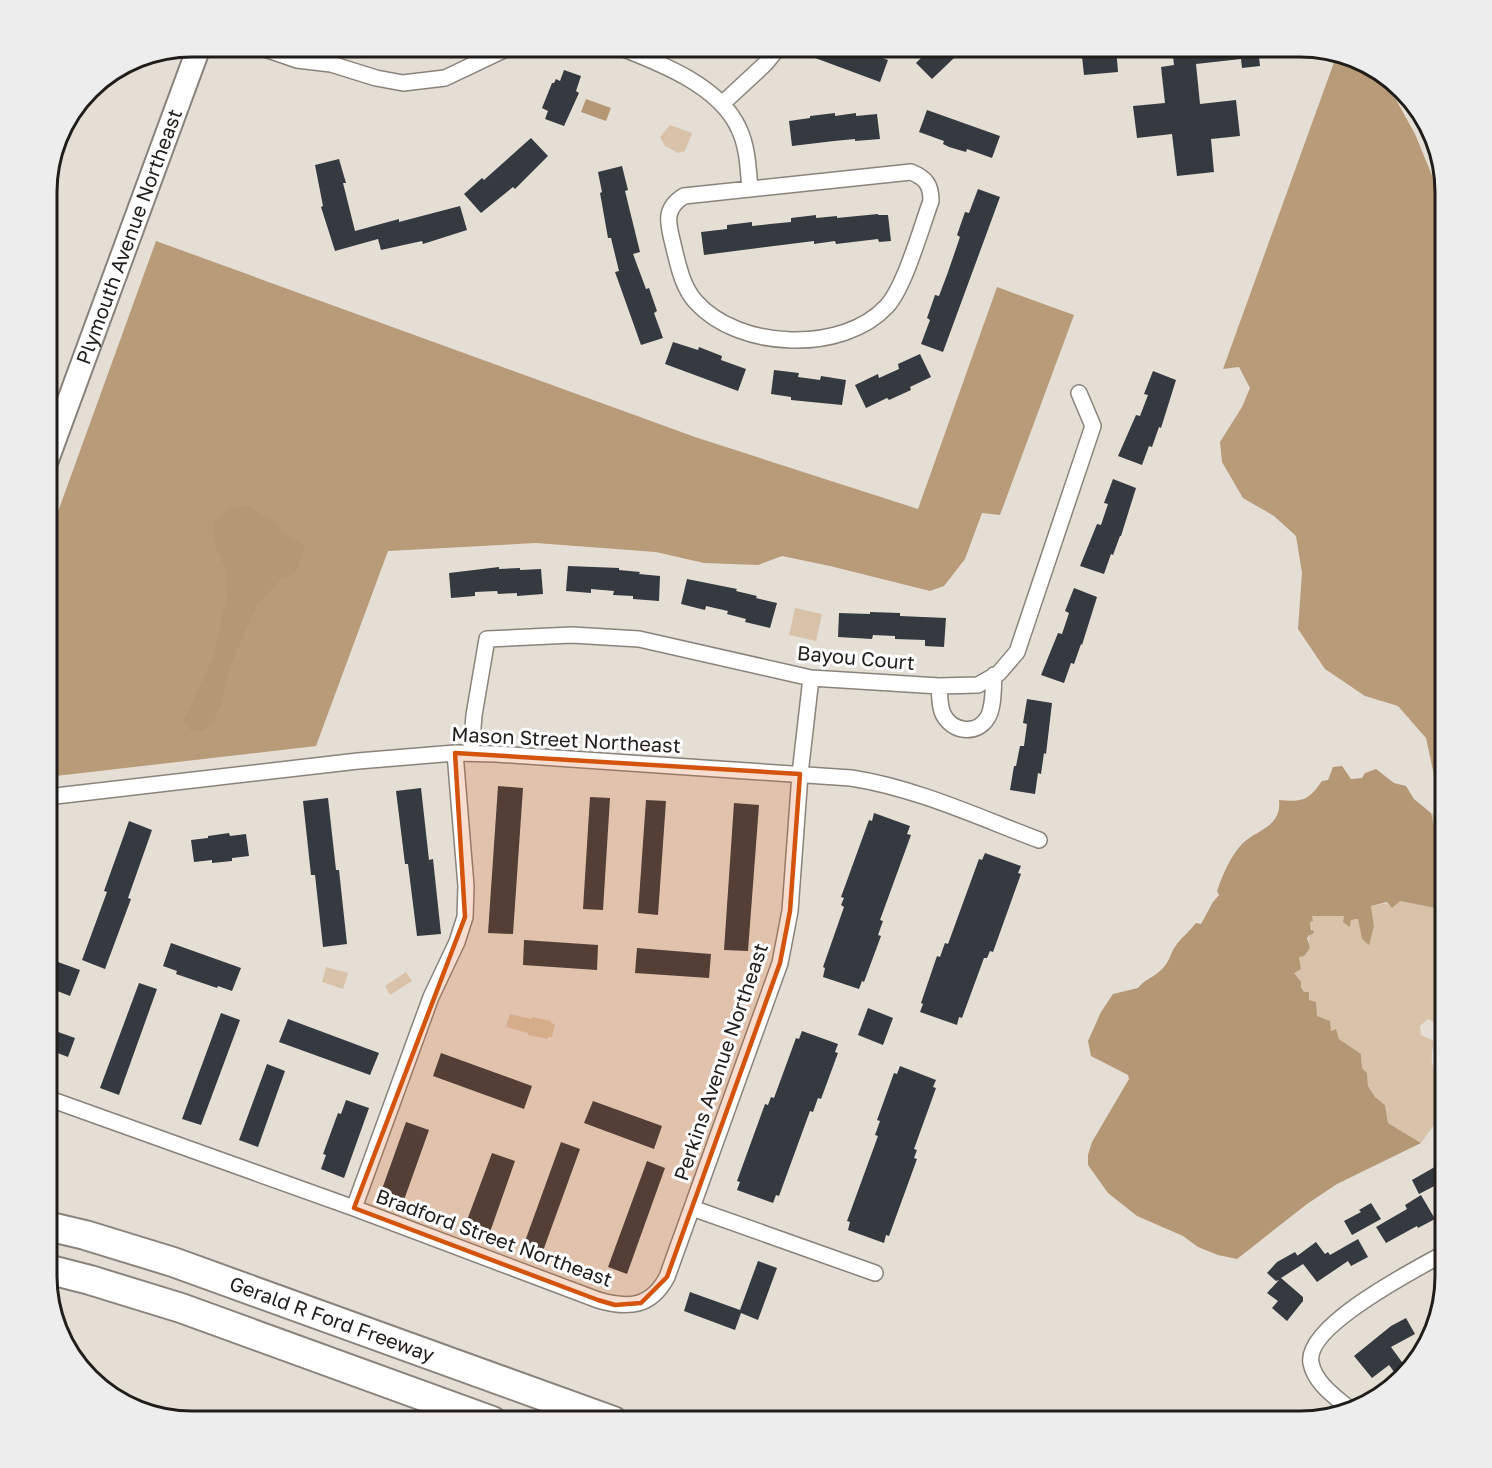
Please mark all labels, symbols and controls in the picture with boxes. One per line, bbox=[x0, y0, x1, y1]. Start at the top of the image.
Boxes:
street label: Plymouth Avenue Northeast bbox=[70, 105, 186, 367]
street label: Bayou Court bbox=[796, 640, 916, 674]
street label: Mason Street Northeast bbox=[451, 721, 681, 757]
street label: Perkins Avenue Northeast bbox=[668, 940, 772, 1184]
street label: Bradford Street Northeast bbox=[373, 1183, 616, 1291]
street label: Gerald R Ford Freeway bbox=[227, 1270, 438, 1366]

